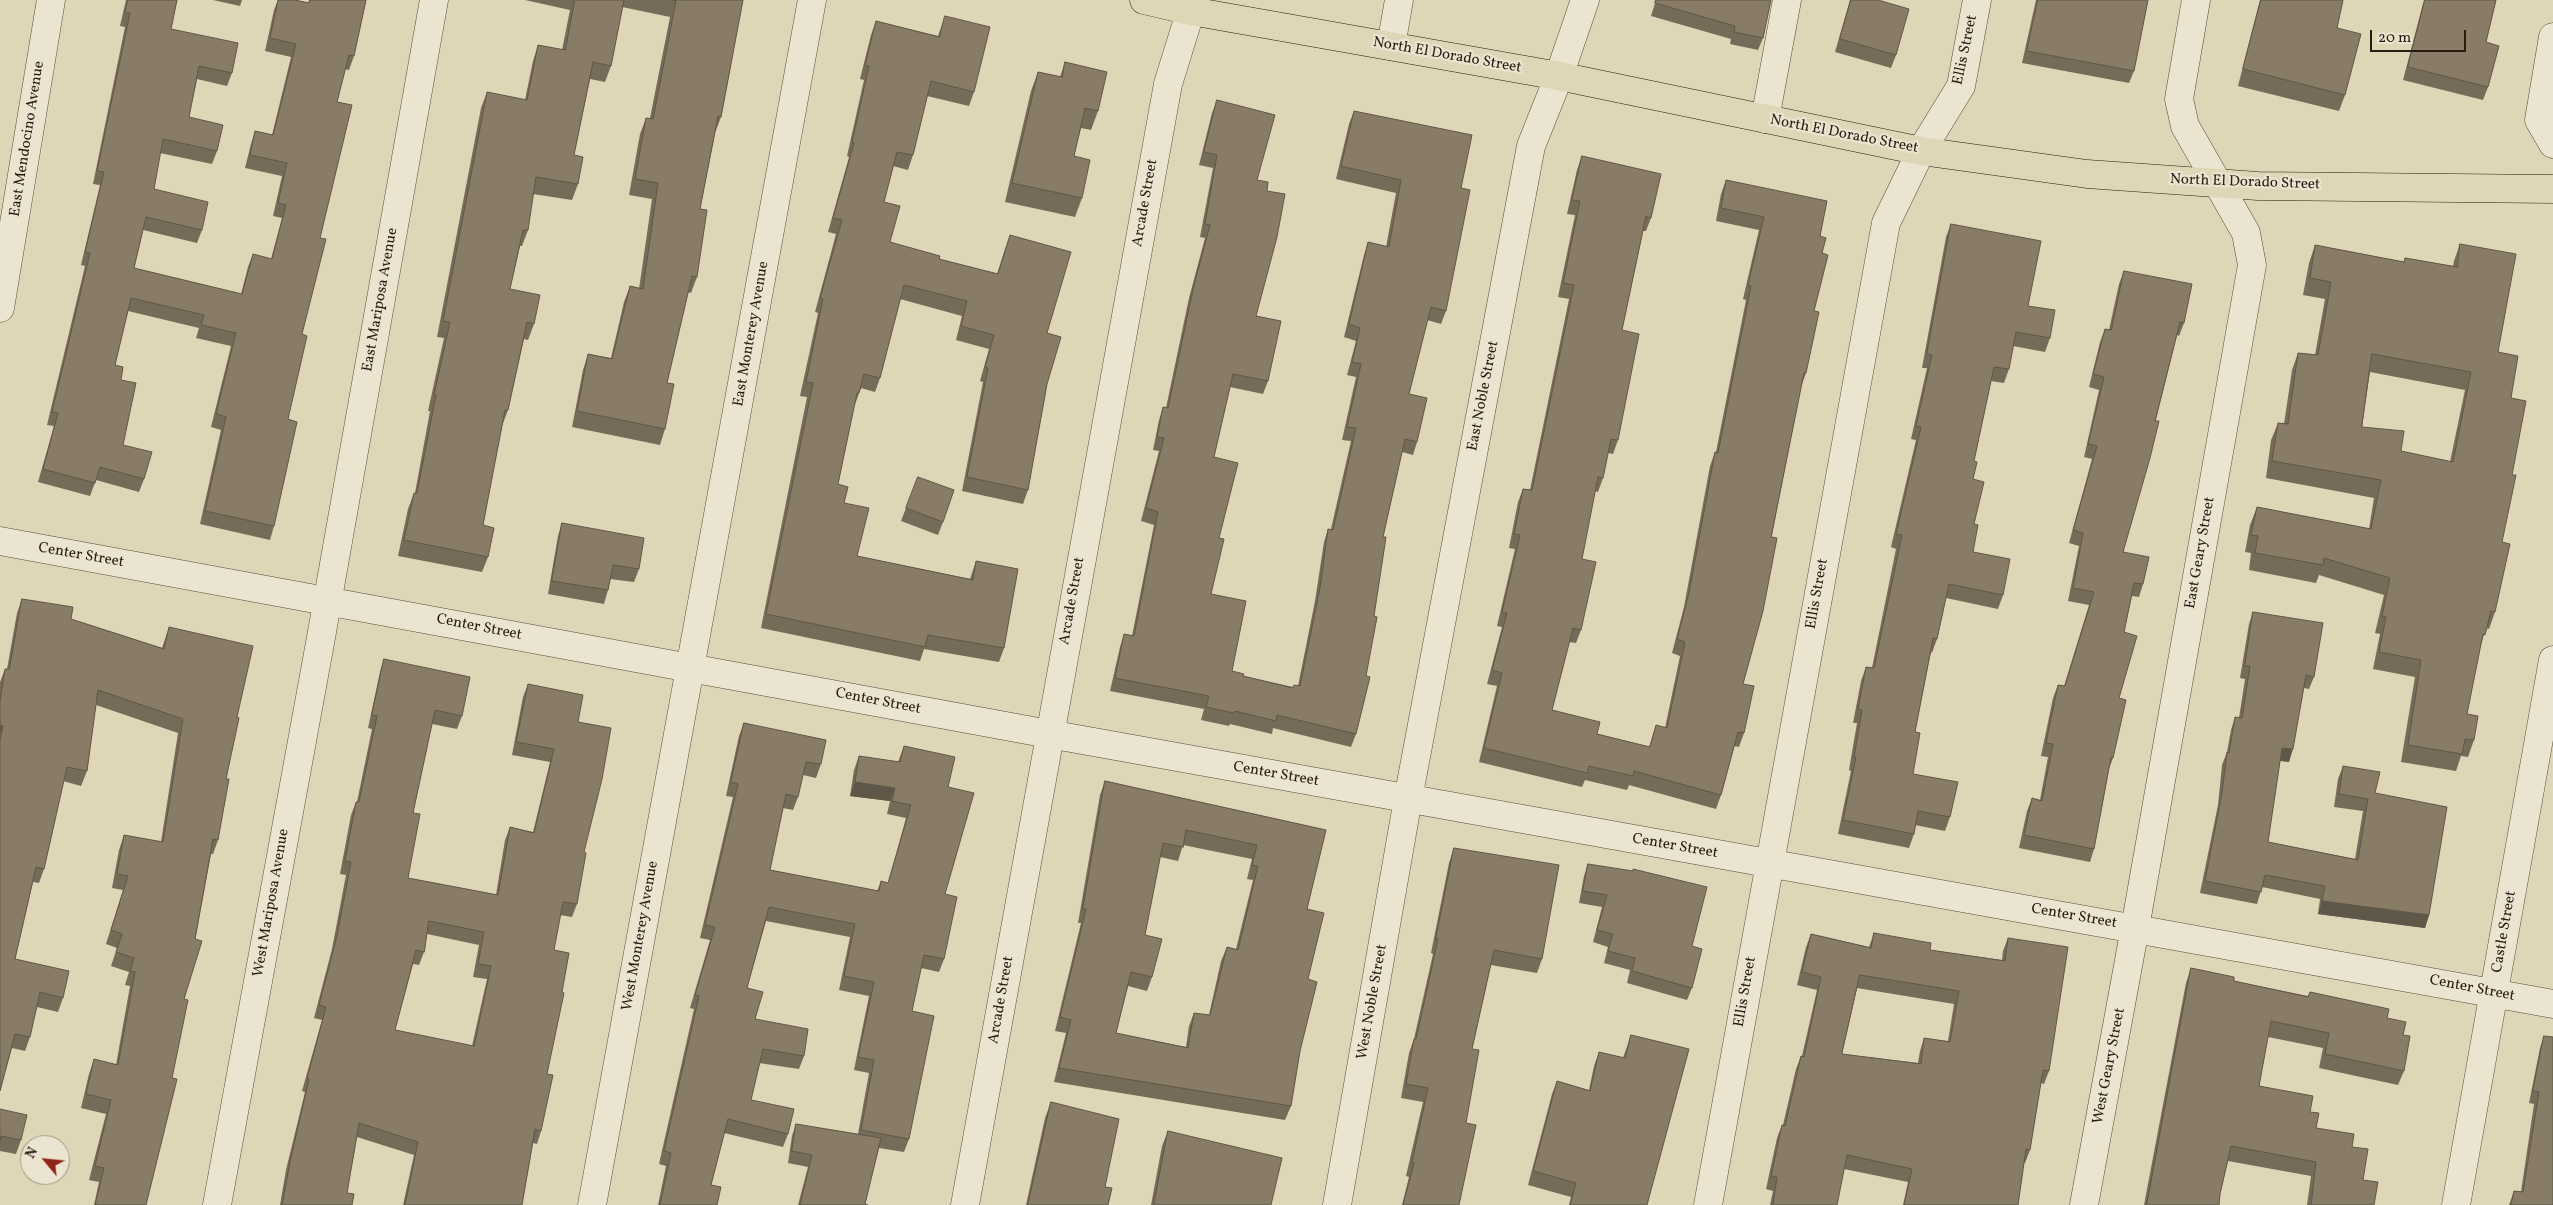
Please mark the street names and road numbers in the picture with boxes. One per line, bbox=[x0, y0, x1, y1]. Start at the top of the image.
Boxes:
street label: Ellis Street bbox=[1950, 13, 1982, 87]
street label: North El Dorado Street bbox=[1371, 34, 1523, 78]
street label: East Mendocino Avenue bbox=[7, 60, 49, 218]
street label: North El Dorado Street bbox=[1768, 112, 1920, 158]
street label: Arcade Street bbox=[1129, 158, 1163, 248]
street label: North El Dorado Street bbox=[2169, 171, 2321, 195]
street label: East Mariposa Avenue bbox=[359, 227, 403, 373]
street label: East Monterey Avenue bbox=[730, 260, 774, 408]
street label: East Noble Street bbox=[1464, 339, 1504, 453]
street label: East Geary Street bbox=[2182, 496, 2220, 610]
street label: Center Street bbox=[37, 540, 125, 572]
street label: Arcade Street bbox=[1056, 556, 1090, 646]
street label: Ellis Street bbox=[1803, 557, 1833, 631]
street label: Center Street bbox=[435, 611, 523, 645]
street label: Center Street bbox=[834, 685, 922, 719]
street label: Center Street bbox=[1232, 759, 1320, 791]
street label: West Mariposa Avenue bbox=[250, 827, 294, 979]
street label: Center Street bbox=[1631, 831, 1719, 863]
street label: West Monterey Avenue bbox=[619, 860, 663, 1012]
street label: Castle Street bbox=[2489, 890, 2521, 974]
street label: Center Street bbox=[2030, 901, 2118, 933]
street label: West Noble Street bbox=[1354, 943, 1392, 1061]
street label: Arcade Street bbox=[985, 955, 1019, 1045]
street label: Ellis Street bbox=[1731, 955, 1761, 1029]
street label: Center Street bbox=[2428, 972, 2516, 1006]
street label: West Geary Street bbox=[2090, 1006, 2130, 1126]

